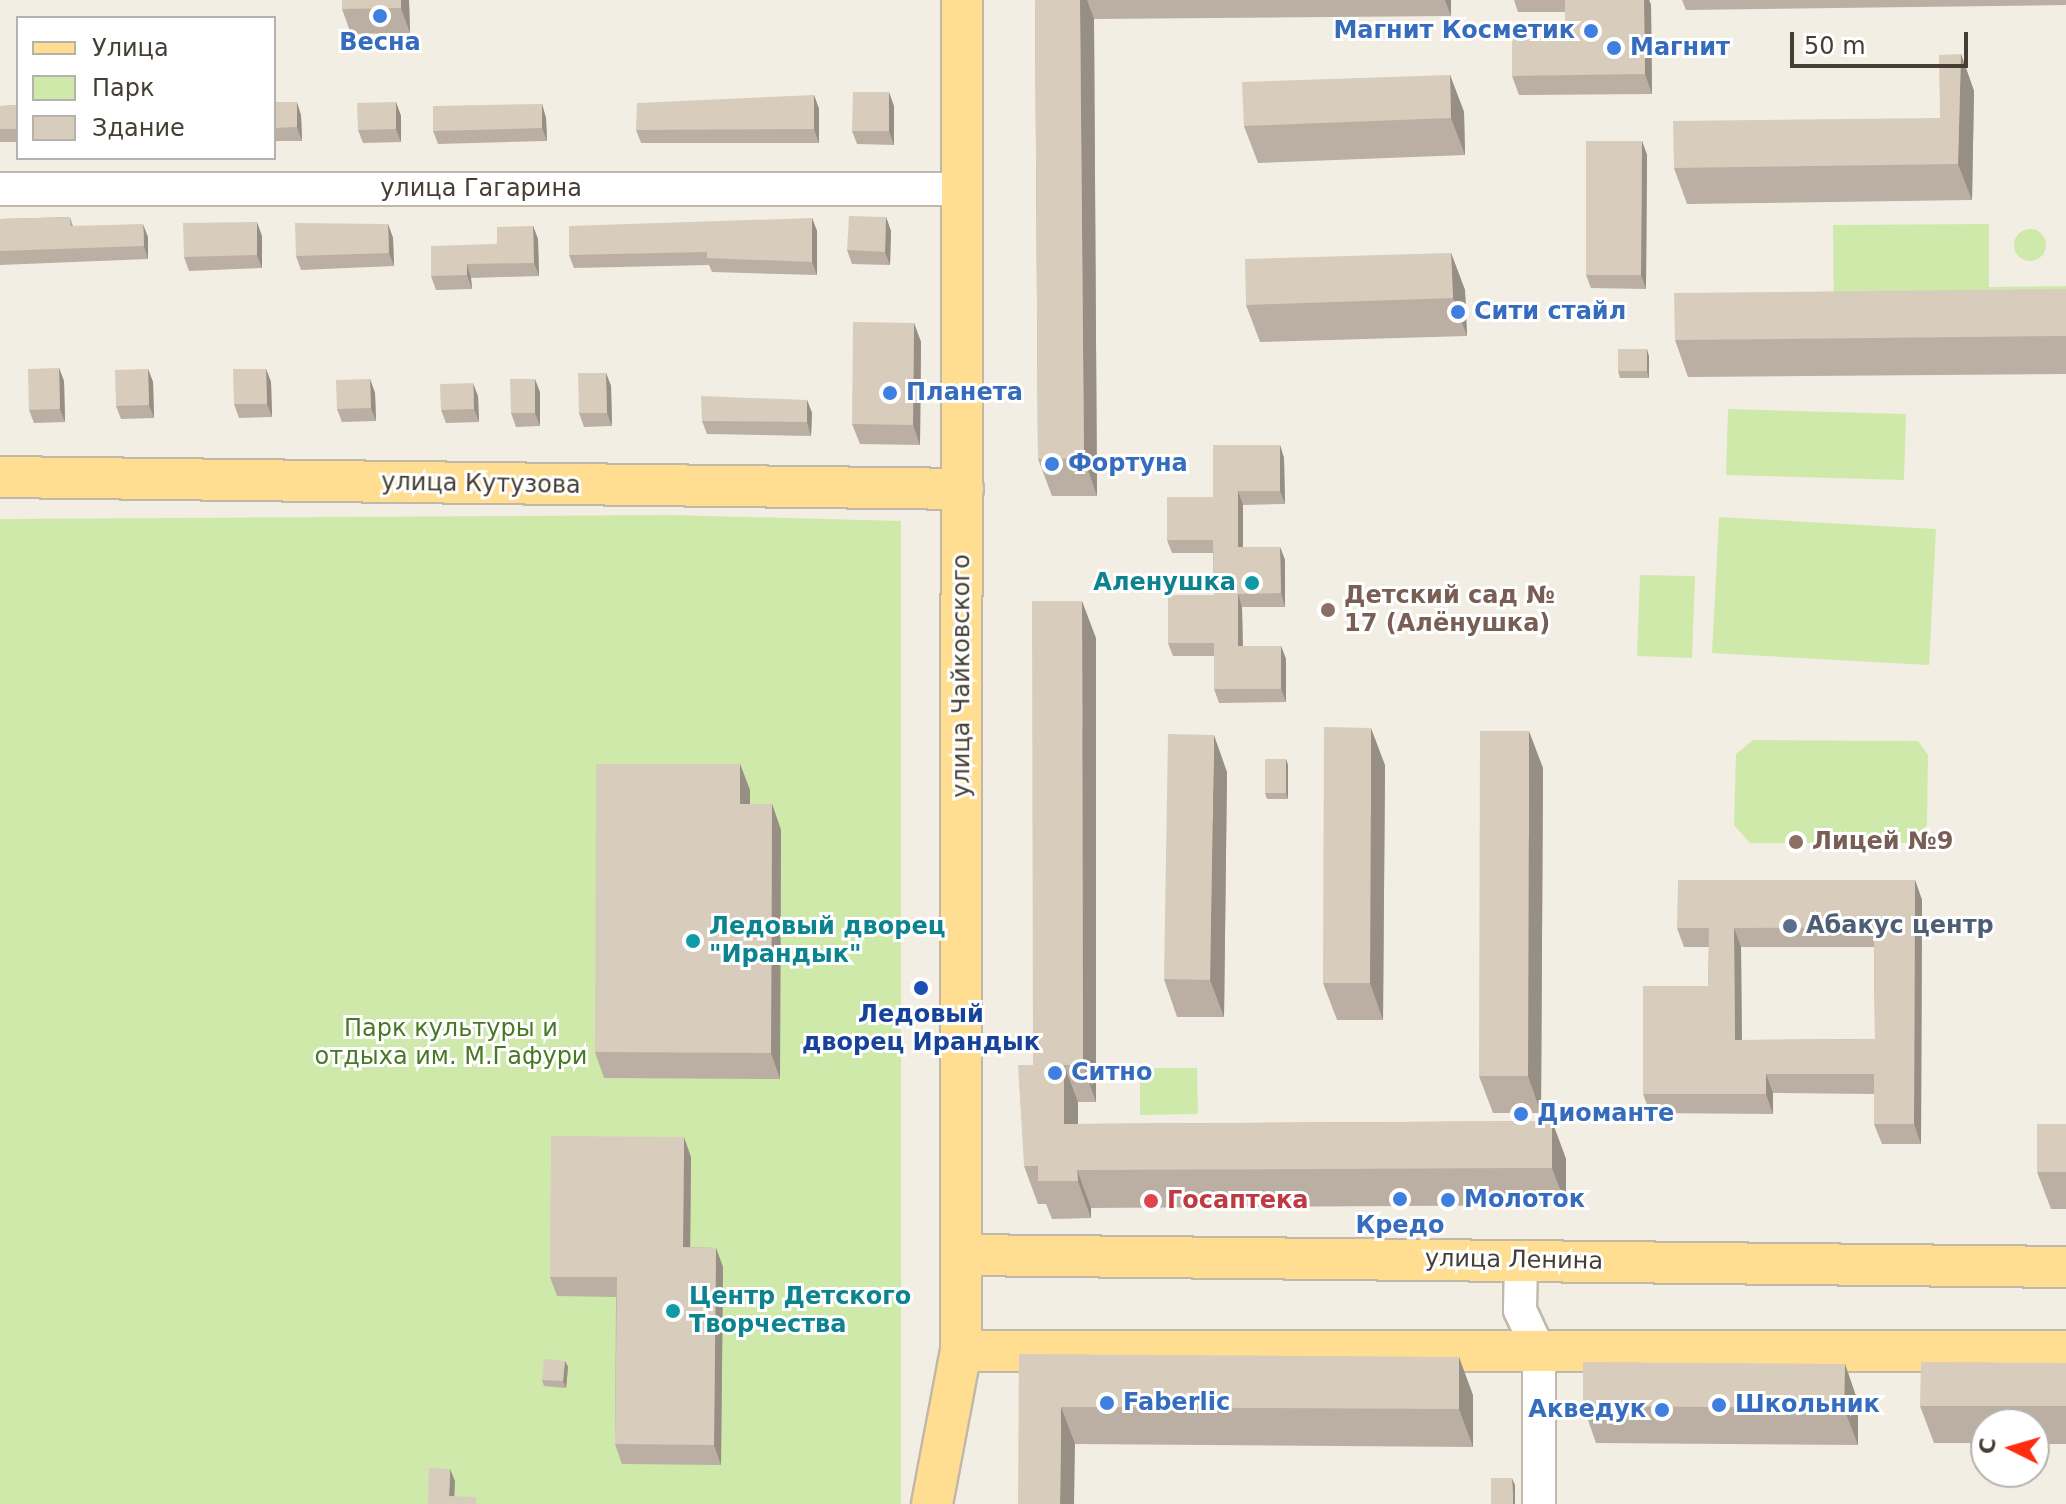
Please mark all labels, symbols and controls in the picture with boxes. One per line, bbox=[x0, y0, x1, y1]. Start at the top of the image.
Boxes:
marker: Весна bbox=[371, 7, 389, 25]
legend bbox=[16, 16, 276, 160]
scale bar bbox=[1794, 16, 1972, 66]
place label: Магнит Косметик bbox=[1333, 17, 1575, 45]
marker: Магнит Косметик bbox=[1582, 22, 1600, 40]
place label: Весна bbox=[339, 29, 421, 57]
text: 50 m bbox=[1804, 32, 1866, 60]
text: Улица bbox=[92, 34, 169, 62]
place label: Магнит bbox=[1630, 34, 1730, 62]
marker: Магнит bbox=[1605, 39, 1623, 57]
text: Парк bbox=[92, 74, 154, 102]
text: Здание bbox=[92, 114, 185, 142]
street label: улица Гагарина bbox=[380, 175, 582, 203]
place label: Сити стайл bbox=[1474, 298, 1626, 326]
marker: Сити стайл bbox=[1449, 303, 1467, 321]
place label: Планета bbox=[906, 379, 1023, 407]
marker: Планета bbox=[881, 384, 899, 402]
place label: Фортуна bbox=[1068, 450, 1188, 478]
marker: Фортуна bbox=[1043, 455, 1061, 473]
street label: улица Кутузова bbox=[381, 468, 581, 500]
street label: улица Чайковского bbox=[948, 554, 976, 798]
place label: Аленушка bbox=[1093, 569, 1236, 597]
marker: Аленушка bbox=[1243, 574, 1261, 592]
place label: Детский сад № 17 (Алёнушка) bbox=[1344, 582, 1555, 638]
marker: Детский сад № 17 (Алёнушка) bbox=[1319, 601, 1337, 619]
place label: Лицей №9 bbox=[1812, 828, 1954, 856]
marker: Лицей №9 bbox=[1787, 833, 1805, 851]
place label: Абакус центр bbox=[1806, 912, 1994, 940]
place label: Ледовый дворец "Ирандык" bbox=[709, 913, 945, 969]
marker: Абакус центр bbox=[1781, 917, 1799, 935]
marker: Ледовый дворец "Ирандык" bbox=[684, 932, 702, 950]
marker: Ледовый дворец Ирандык bbox=[912, 979, 930, 997]
place label: Ледовый дворец Ирандык bbox=[802, 1001, 1040, 1057]
park label: Парк культуры и отдыха им. М.Гафури bbox=[315, 1015, 587, 1071]
place label: Ситно bbox=[1071, 1059, 1152, 1087]
marker: Ситно bbox=[1046, 1064, 1064, 1082]
place label: Диоманте bbox=[1537, 1100, 1674, 1128]
marker: Диоманте bbox=[1512, 1105, 1530, 1123]
place label: Молоток bbox=[1464, 1186, 1585, 1214]
place label: Госаптека bbox=[1167, 1187, 1308, 1215]
marker: Кредо bbox=[1391, 1190, 1409, 1208]
marker: Молоток bbox=[1439, 1191, 1457, 1209]
marker: Госаптека bbox=[1142, 1192, 1160, 1210]
place label: Кредо bbox=[1356, 1212, 1444, 1240]
street label: улица Ленина bbox=[1425, 1244, 1603, 1276]
place label: Центр Детского Творчества bbox=[689, 1283, 911, 1339]
marker: Центр Детского Творчества bbox=[664, 1302, 682, 1320]
place label: Faberlic bbox=[1123, 1389, 1230, 1417]
place label: Школьник bbox=[1735, 1391, 1880, 1419]
marker: Faberlic bbox=[1098, 1394, 1116, 1412]
place label: Акведук bbox=[1528, 1396, 1646, 1424]
marker: Школьник bbox=[1710, 1396, 1728, 1414]
marker: Акведук bbox=[1653, 1401, 1671, 1419]
north arrow bbox=[1970, 1408, 2050, 1488]
text: С bbox=[1974, 1437, 2001, 1455]

